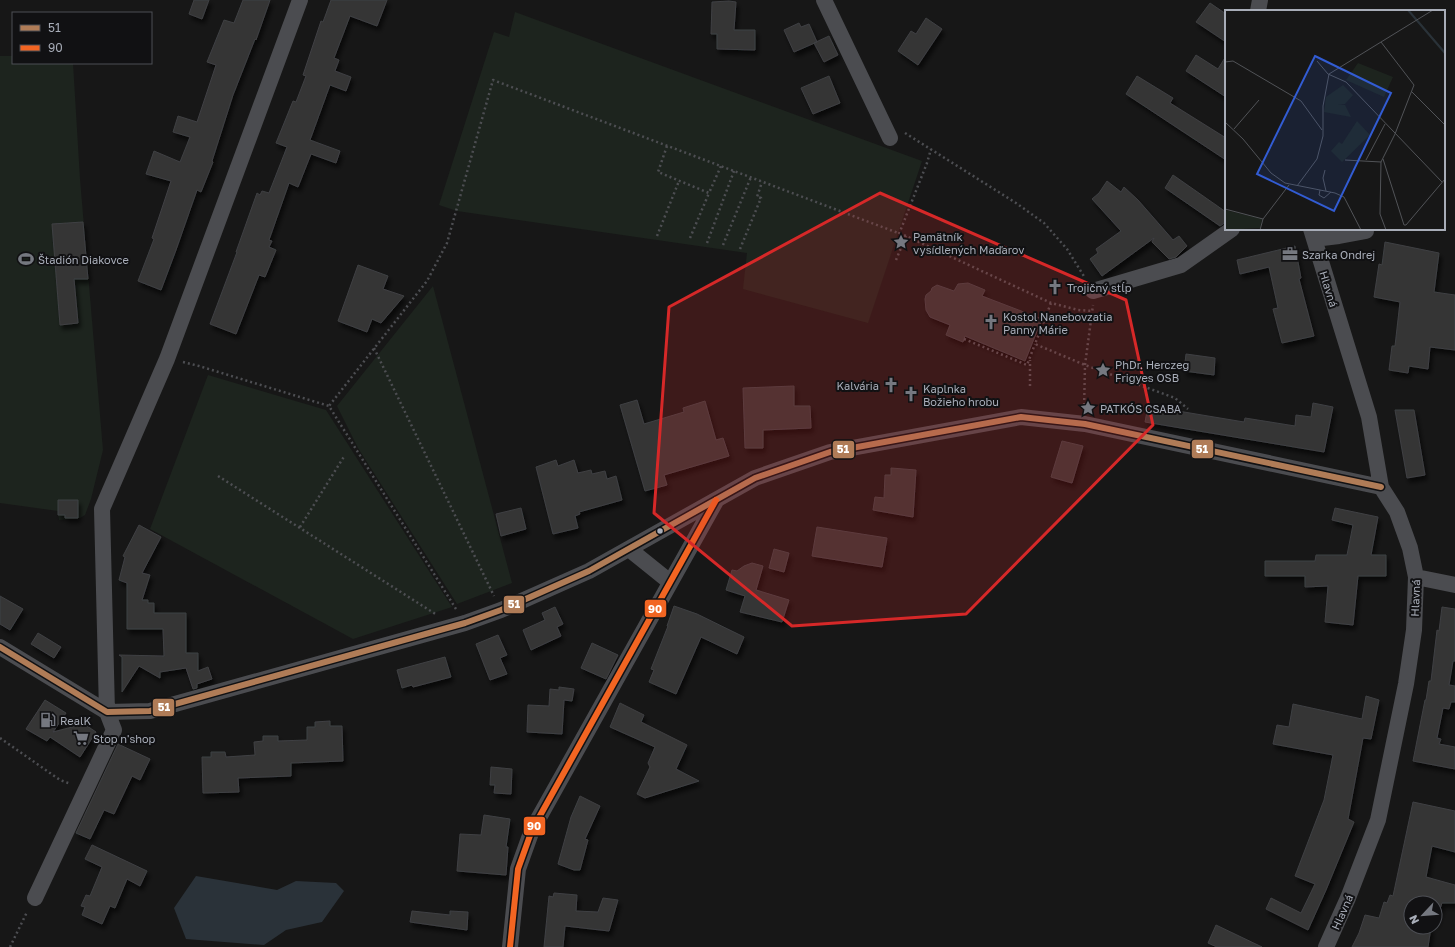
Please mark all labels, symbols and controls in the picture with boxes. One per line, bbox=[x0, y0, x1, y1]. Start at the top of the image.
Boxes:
inset map bbox=[1225, 10, 1445, 230]
legend bbox=[12, 12, 152, 64]
text: 51 bbox=[48, 20, 61, 35]
text: 90 bbox=[48, 40, 63, 55]
place label: Pamätník vysídlených Maďarov bbox=[913, 230, 1024, 256]
place icon: Pamätník vysídlených Maďarov bbox=[892, 233, 910, 251]
office icon: Szarka Ondrej bbox=[1281, 245, 1299, 263]
place label: Szarka Ondrej bbox=[1302, 248, 1375, 261]
sports icon: Štadión Diakovce bbox=[17, 250, 35, 268]
place label: Štadión Diakovce bbox=[38, 253, 129, 266]
street label: Hlavná bbox=[1317, 269, 1341, 309]
church icon: Trojičný stĺp bbox=[1046, 278, 1064, 296]
place label: Trojičný stĺp bbox=[1067, 281, 1132, 294]
place label: Kostol Nanebovzatia Panny Márie bbox=[1003, 310, 1112, 336]
church icon: Kostol Nanebovzatia Panny Márie bbox=[982, 313, 1000, 331]
place label: PhDr. Herczeg Frigyes OSB bbox=[1115, 358, 1189, 384]
place icon: PhDr. Herczeg Frigyes OSB bbox=[1094, 361, 1112, 379]
church icon: Kalvária bbox=[882, 376, 900, 394]
place label: Kalvária bbox=[837, 379, 879, 392]
place label: Kaplnka Božieho hrobu bbox=[923, 382, 999, 408]
church icon: Kaplnka Božieho hrobu bbox=[902, 385, 920, 403]
place icon: PATKÓS CSABA bbox=[1079, 399, 1097, 417]
place label: PATKÓS CSABA bbox=[1100, 402, 1182, 415]
line badge: 51 bbox=[1191, 439, 1214, 459]
line badge: 51 bbox=[832, 440, 855, 459]
text: 51 bbox=[837, 442, 850, 455]
text: 51 bbox=[1196, 442, 1209, 455]
unlabelled marker bbox=[655, 526, 665, 536]
street label: Hlavná bbox=[1408, 579, 1422, 617]
line badge: 51 bbox=[503, 595, 525, 614]
text: 51 bbox=[508, 597, 521, 610]
line badge: 90 bbox=[644, 599, 667, 618]
text: 90 bbox=[648, 602, 662, 615]
line badge: 51 bbox=[152, 698, 175, 717]
text: 51 bbox=[158, 700, 171, 713]
fuel station icon: RealK bbox=[39, 711, 57, 729]
place label: RealK bbox=[60, 714, 91, 727]
supermarket icon: Stop n'shop bbox=[72, 729, 90, 747]
place label: Stop n'shop bbox=[93, 732, 156, 745]
line badge: 90 bbox=[523, 816, 546, 836]
text: 90 bbox=[527, 819, 541, 832]
street label: Hlavná bbox=[1329, 892, 1355, 932]
north arrow bbox=[1403, 895, 1443, 935]
text: N bbox=[1406, 913, 1421, 926]

